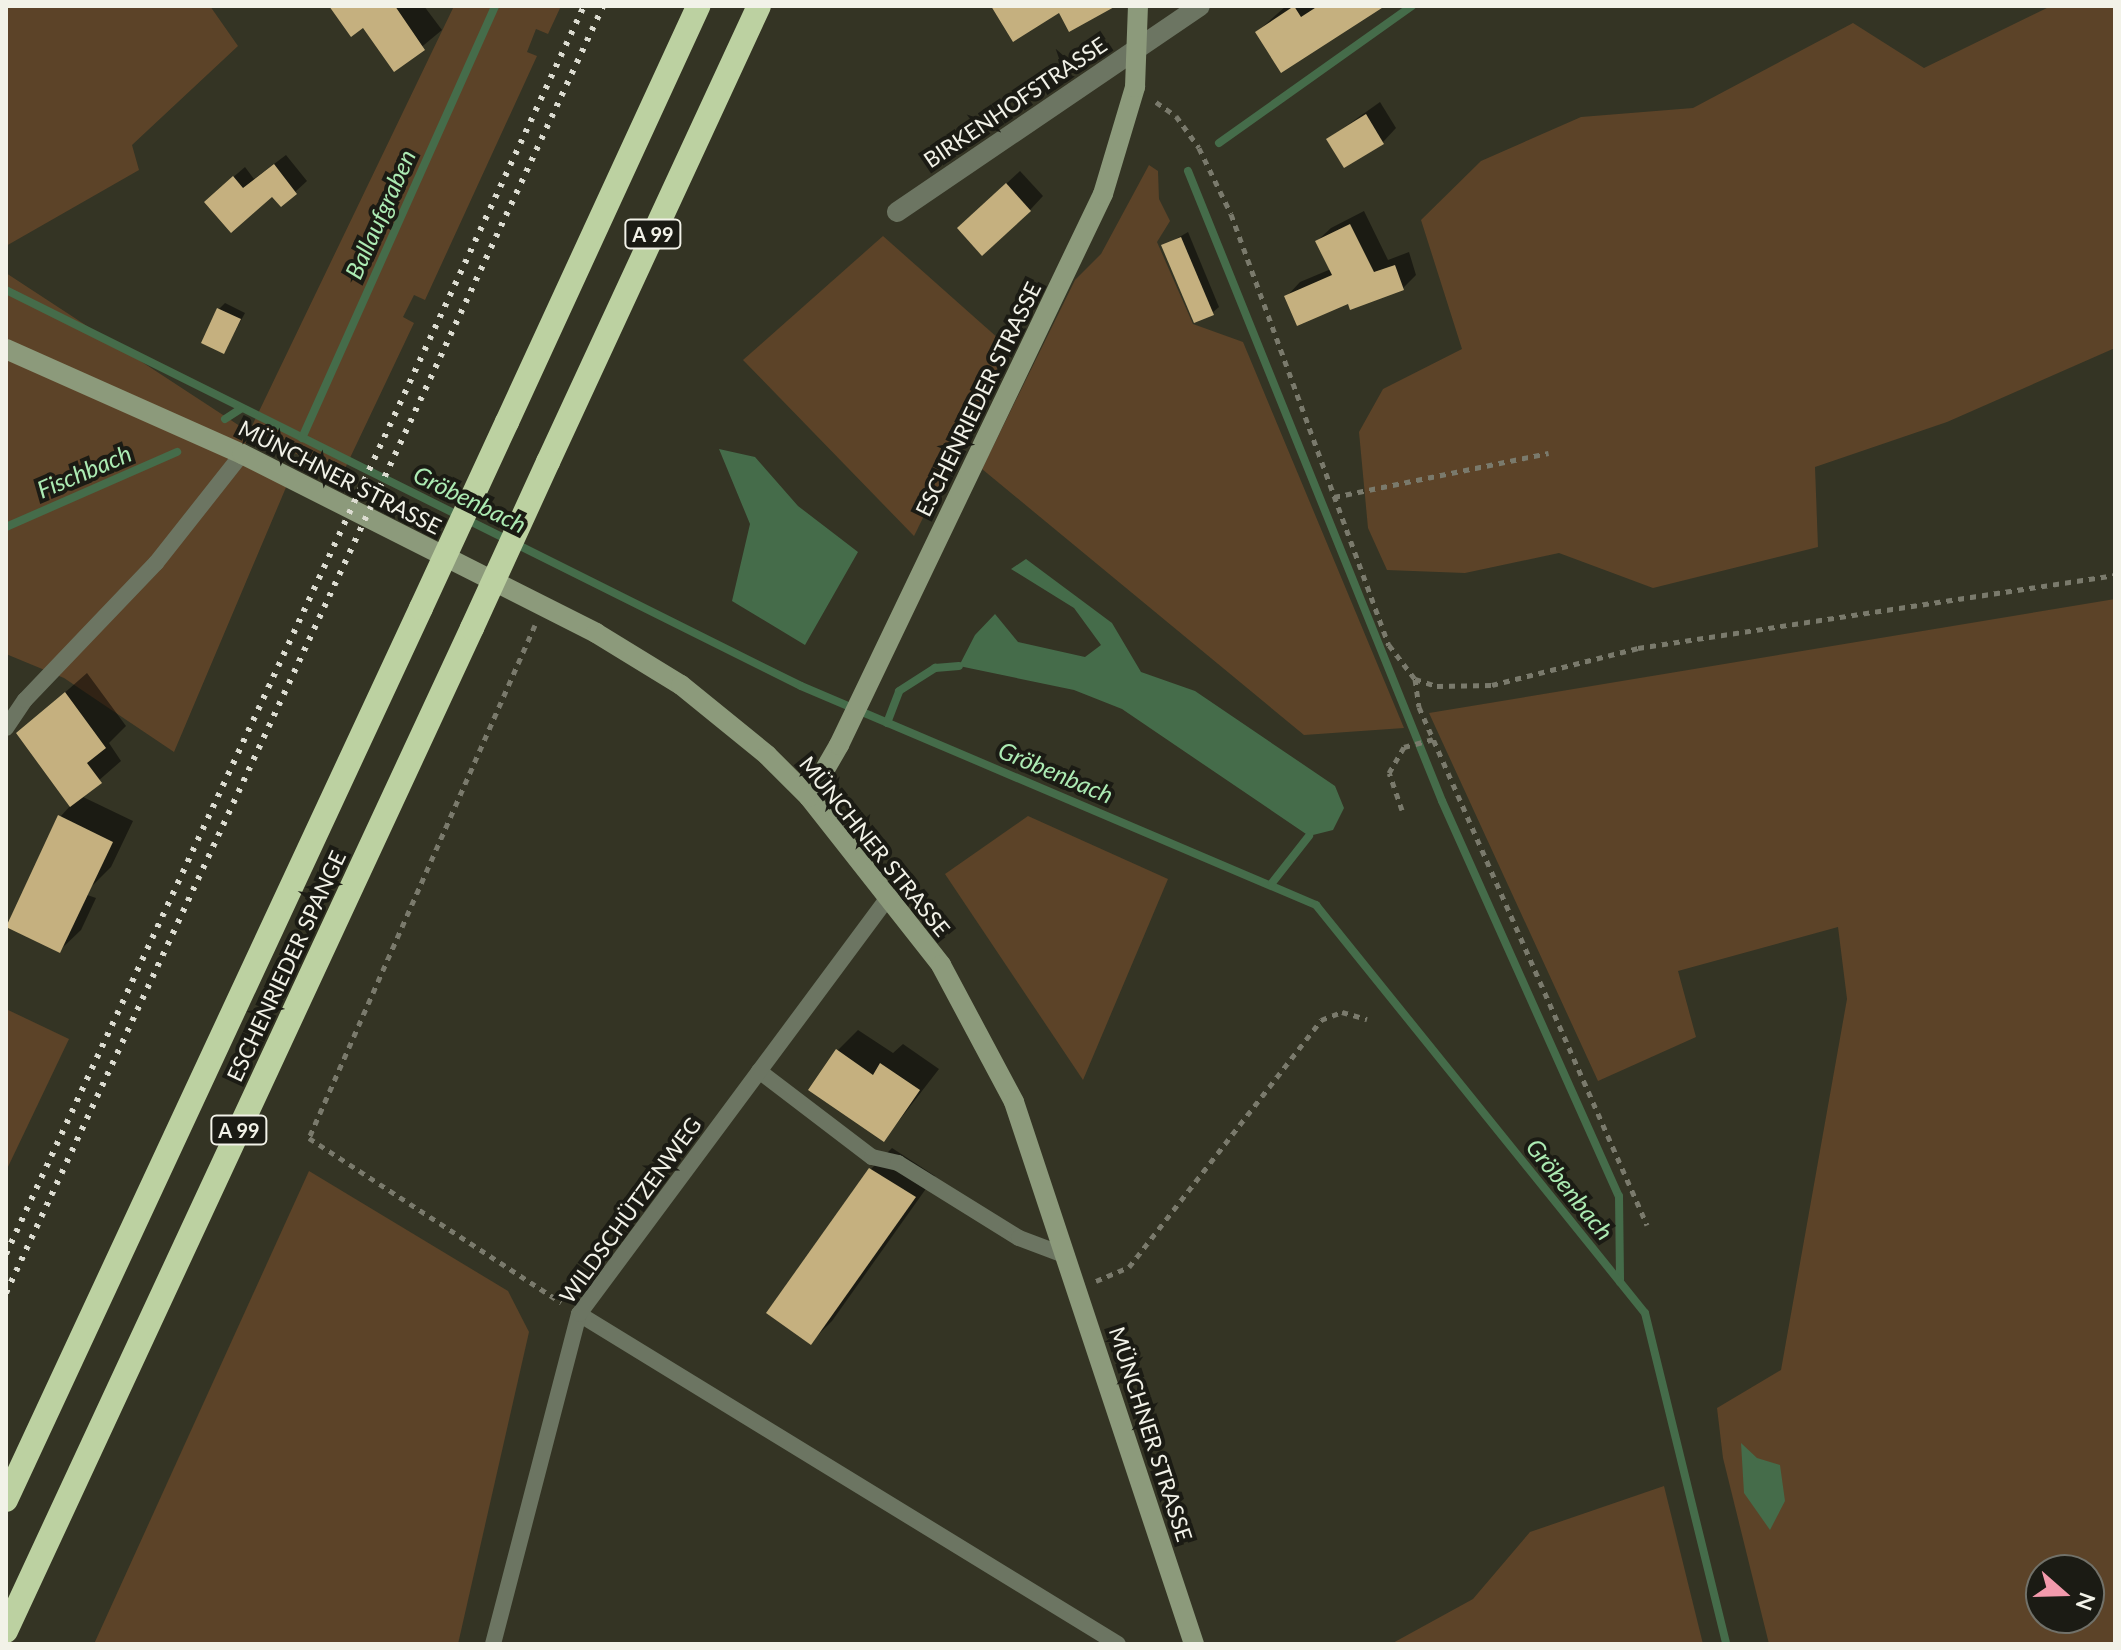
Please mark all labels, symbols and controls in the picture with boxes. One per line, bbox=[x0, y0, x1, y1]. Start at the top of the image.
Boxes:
street label: BIRKENHOFSTRASSE bbox=[919, 31, 1111, 173]
water label: Ballaufgraben bbox=[339, 145, 421, 283]
road number: A 99 bbox=[623, 218, 683, 250]
street label: ESCHENRIEDER STRASSE bbox=[910, 278, 1046, 520]
street label: MÜNCHNER STRASSE bbox=[234, 414, 446, 540]
water label: Fischbach bbox=[32, 438, 136, 504]
water label: Gröbenbach bbox=[409, 459, 531, 539]
water label: Gröbenbach bbox=[994, 735, 1118, 809]
street label: MÜNCHNER STRASSE bbox=[794, 751, 956, 941]
street label: ESCHENRIEDER SPANGE bbox=[221, 846, 351, 1086]
street label: WILDSCHÜTZENWEG bbox=[554, 1112, 706, 1308]
road number: A 99 bbox=[209, 1114, 269, 1146]
water label: Gröbenbach bbox=[1520, 1133, 1620, 1245]
street label: MÜNCHNER STRASSE bbox=[1104, 1323, 1198, 1545]
north arrow bbox=[2025, 1554, 2105, 1634]
text: N bbox=[2071, 1589, 2102, 1614]

